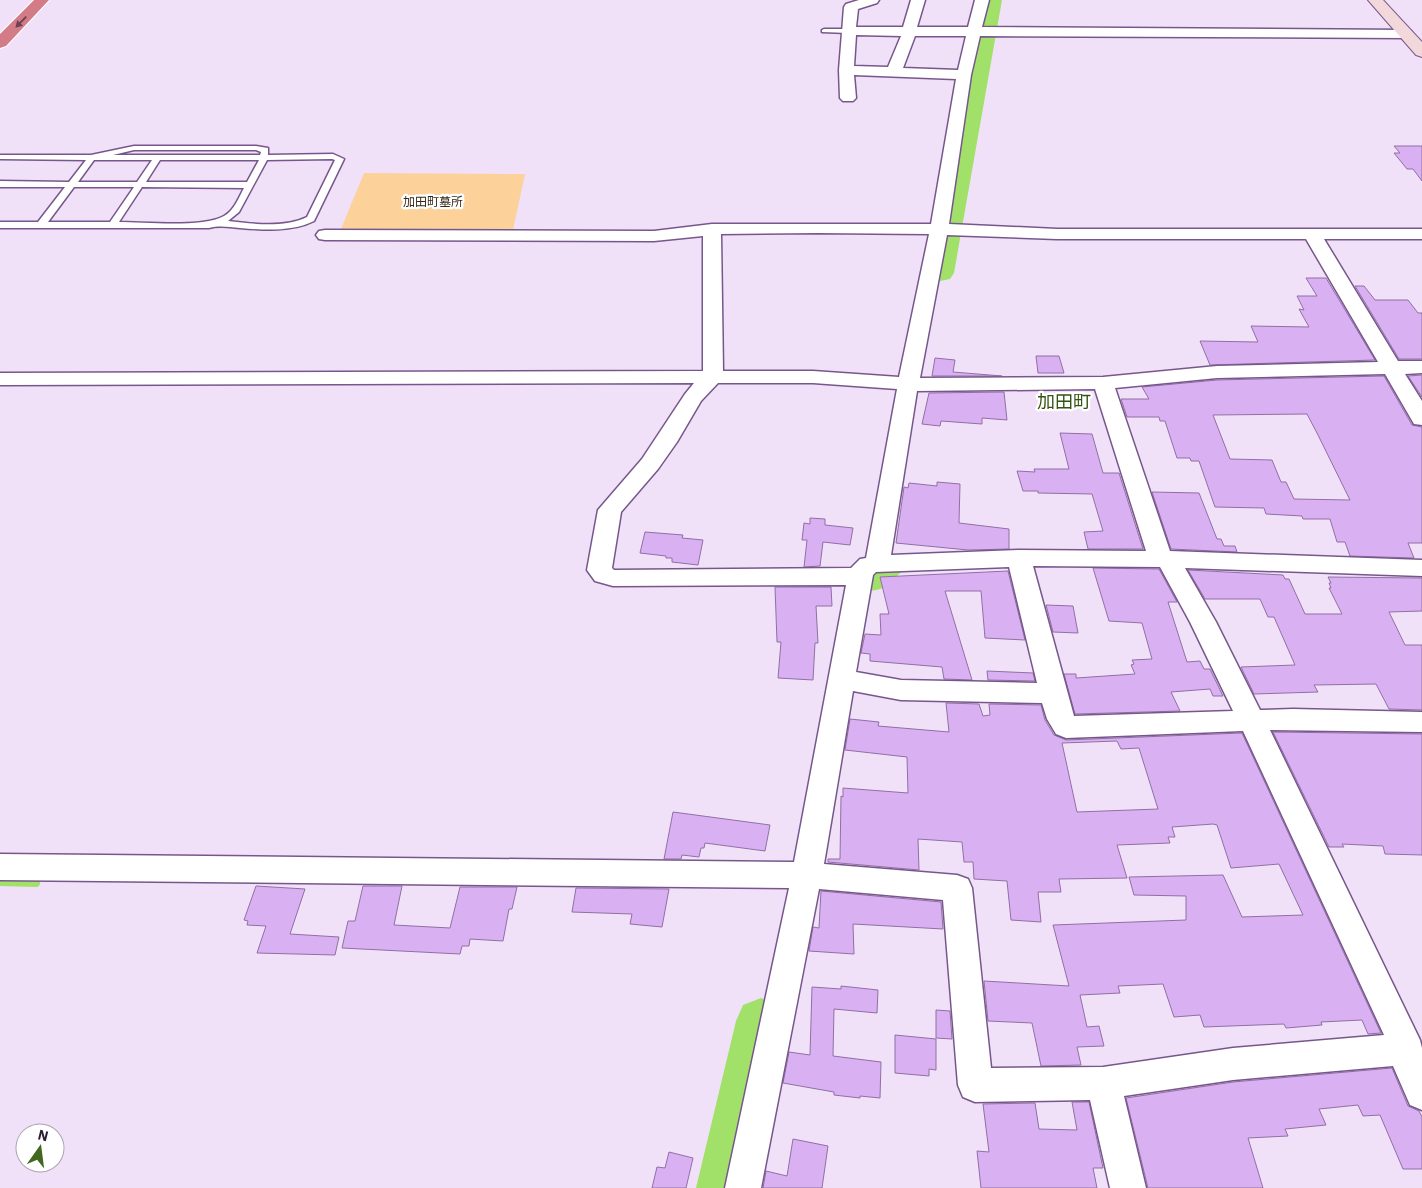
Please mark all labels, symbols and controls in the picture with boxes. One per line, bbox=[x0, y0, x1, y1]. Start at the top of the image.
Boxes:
one-way arrow bbox=[15, 15, 27, 27]
park label: 加田町墓所 bbox=[403, 194, 463, 209]
district label: 加田町 bbox=[1037, 390, 1091, 413]
north arrow bbox=[15, 1123, 65, 1173]
text: N bbox=[36, 1125, 50, 1145]

